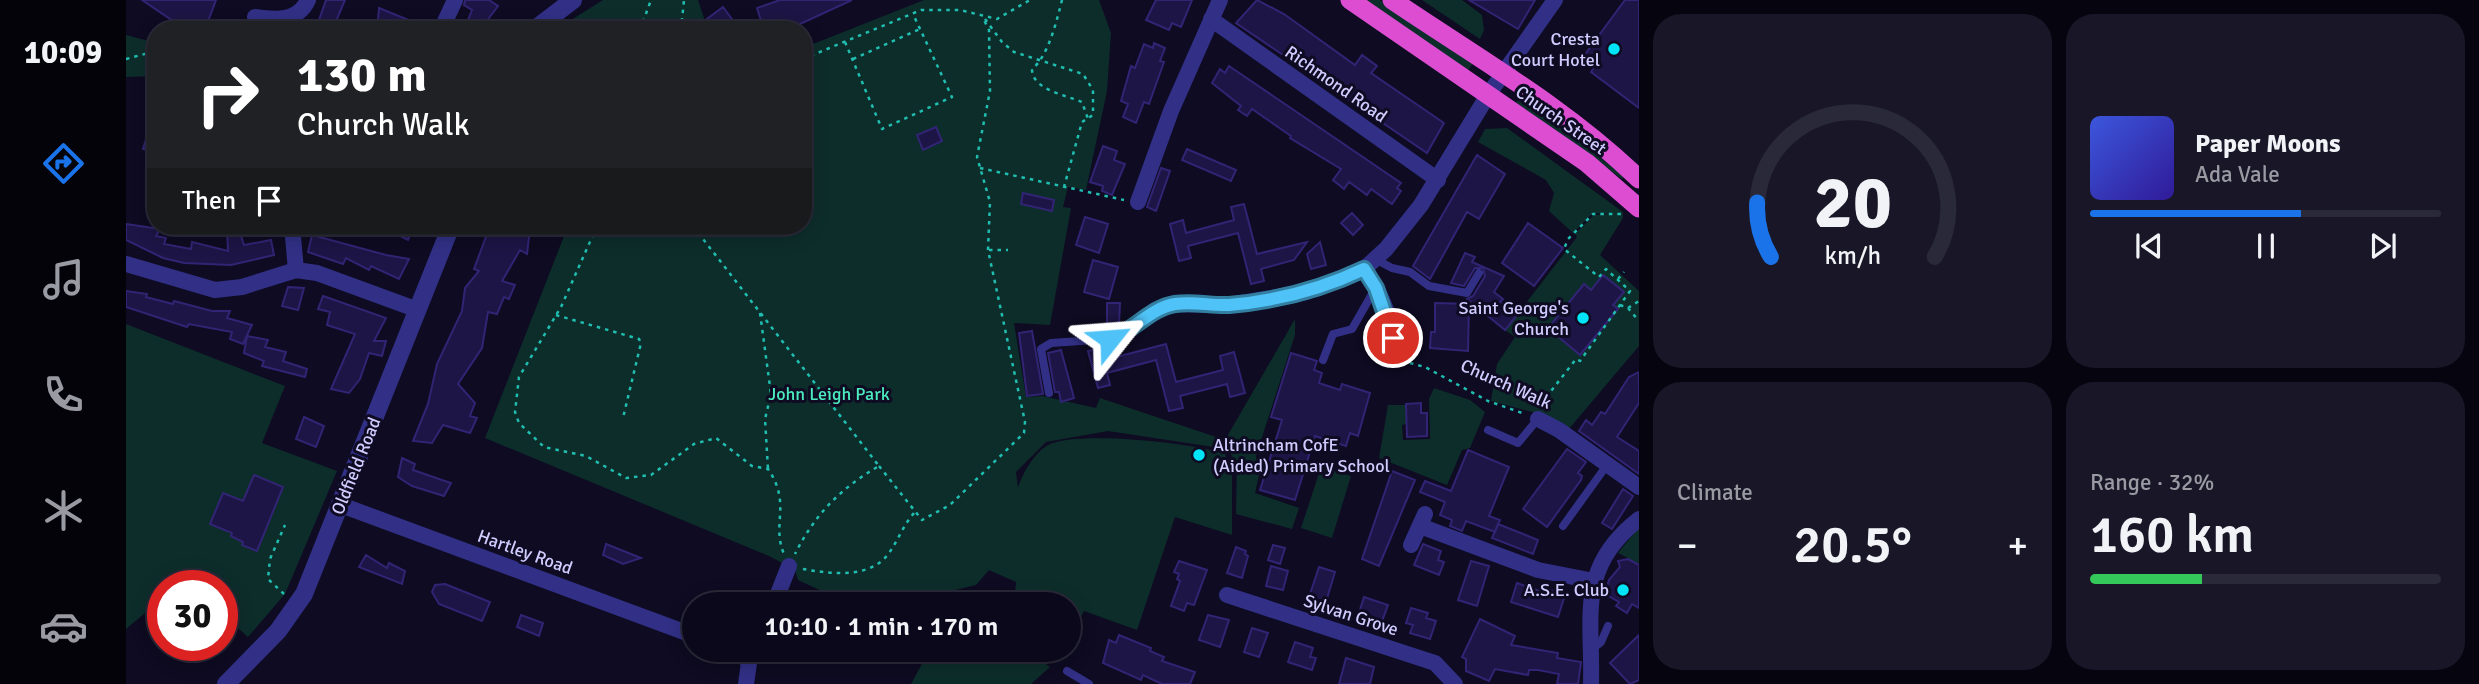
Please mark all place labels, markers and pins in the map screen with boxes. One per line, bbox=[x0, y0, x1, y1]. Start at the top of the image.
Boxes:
place label: Cresta Court Hotel bbox=[1511, 28, 1600, 71]
marker: Cresta Court Hotel bbox=[1606, 41, 1622, 57]
place label: Saint George's Church bbox=[1458, 297, 1569, 340]
pin bbox=[1363, 308, 1423, 368]
marker: Saint George's Church bbox=[1575, 310, 1591, 326]
place label: Altrincham CofE (Aided) Primary School bbox=[1213, 434, 1390, 477]
marker: Altrincham CofE (Aided) Primary School bbox=[1191, 447, 1207, 463]
place label: A.S.E. Club bbox=[1524, 579, 1609, 601]
marker: A.S.E. Club bbox=[1615, 582, 1631, 598]

